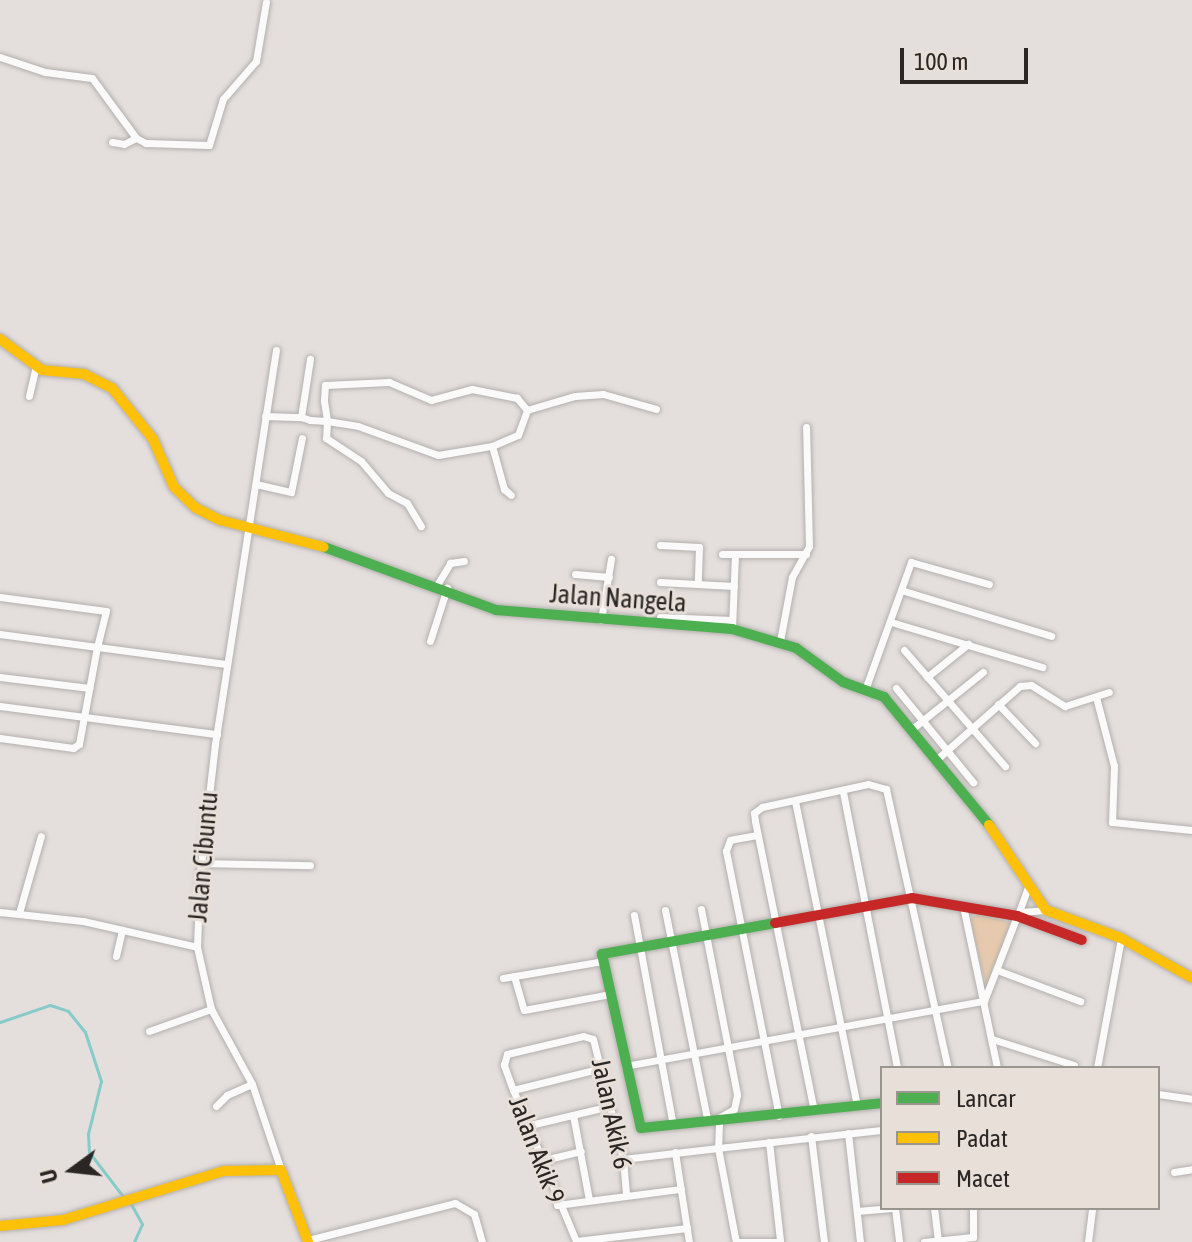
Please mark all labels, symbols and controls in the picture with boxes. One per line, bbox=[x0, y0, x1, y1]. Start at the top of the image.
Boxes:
scale bar bbox=[904, 32, 1032, 82]
text: 100 m bbox=[914, 48, 968, 75]
street label: Jalan Nangela bbox=[549, 579, 687, 619]
street label: Jalan Cibuntu bbox=[183, 790, 225, 924]
street label: Jalan Akik 6 bbox=[584, 1056, 638, 1172]
legend bbox=[880, 1066, 1160, 1210]
text: Lancar bbox=[956, 1085, 1015, 1112]
street label: Jalan Akik 9 bbox=[501, 1092, 571, 1208]
text: Padat bbox=[956, 1125, 1008, 1152]
north arrow bbox=[32, 1130, 112, 1210]
text: Macet bbox=[956, 1165, 1010, 1192]
text: U bbox=[35, 1167, 63, 1186]

